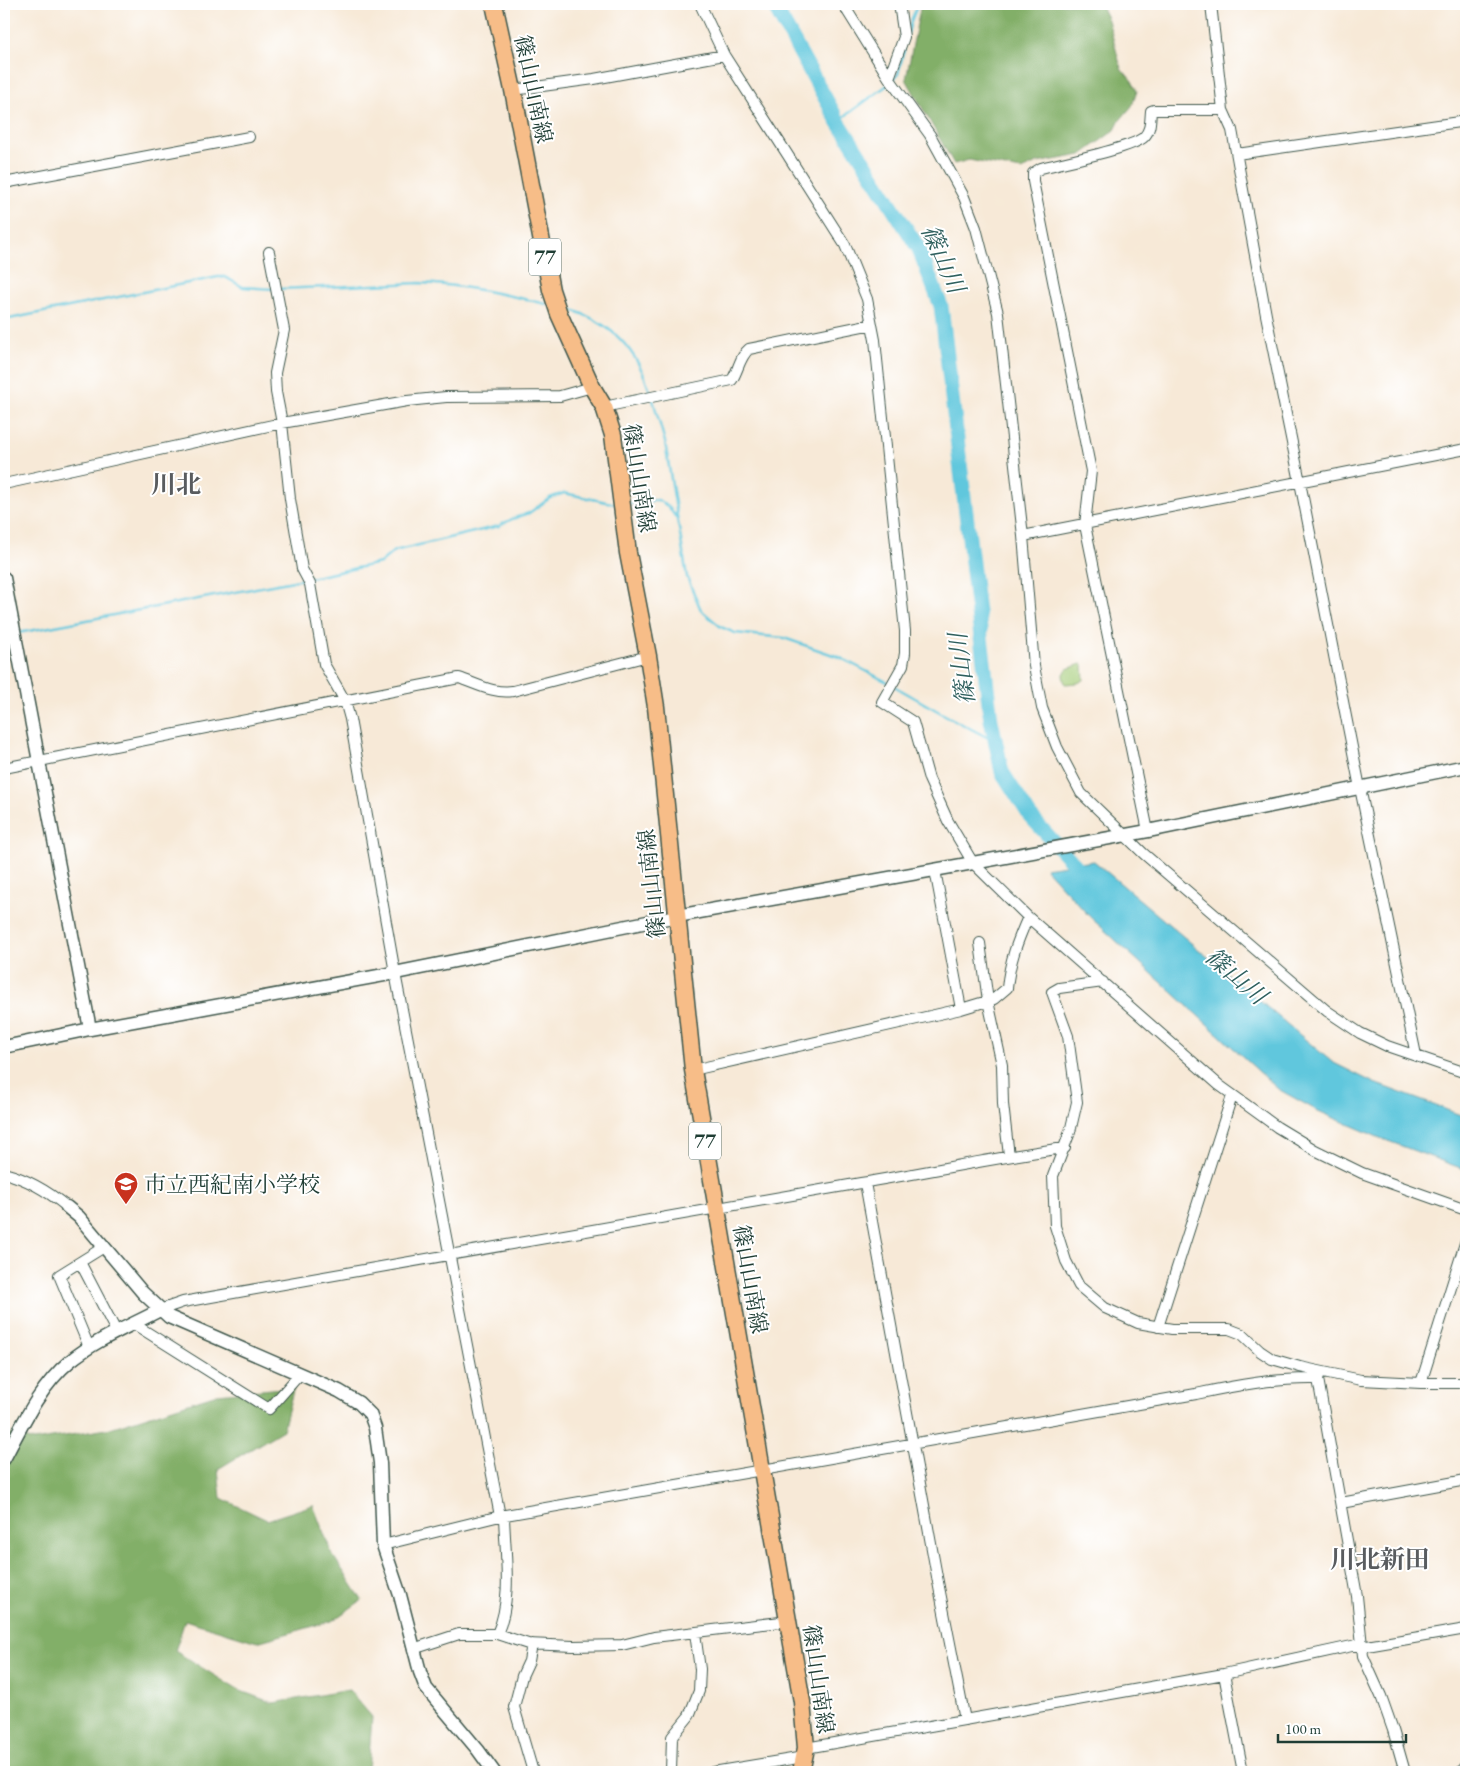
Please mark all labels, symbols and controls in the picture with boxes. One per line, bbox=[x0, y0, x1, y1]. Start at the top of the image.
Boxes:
street label: 篠山山南線 bbox=[508, 32, 559, 146]
water label: 篠山川 bbox=[915, 220, 973, 301]
road number: 77 bbox=[529, 238, 561, 276]
street label: 篠山山南線 bbox=[617, 421, 662, 535]
district label: 川北 bbox=[151, 468, 201, 500]
water label: 篠山川 bbox=[941, 628, 981, 707]
street label: 篠山山南線 bbox=[631, 828, 672, 940]
water label: 篠山川 bbox=[1199, 940, 1276, 1013]
road number: 77 bbox=[689, 1122, 721, 1160]
place label: 市立西紀南小学校 bbox=[144, 1170, 320, 1199]
school or university icon: 市立西紀南小学校 bbox=[113, 1171, 139, 1205]
street label: 篠山山南線 bbox=[727, 1222, 774, 1336]
district label: 川北新田 bbox=[1330, 1543, 1430, 1575]
street label: 篠山山南線 bbox=[796, 1623, 841, 1736]
scale bar bbox=[1278, 1711, 1405, 1743]
text: 100 m bbox=[1285, 1719, 1322, 1738]

